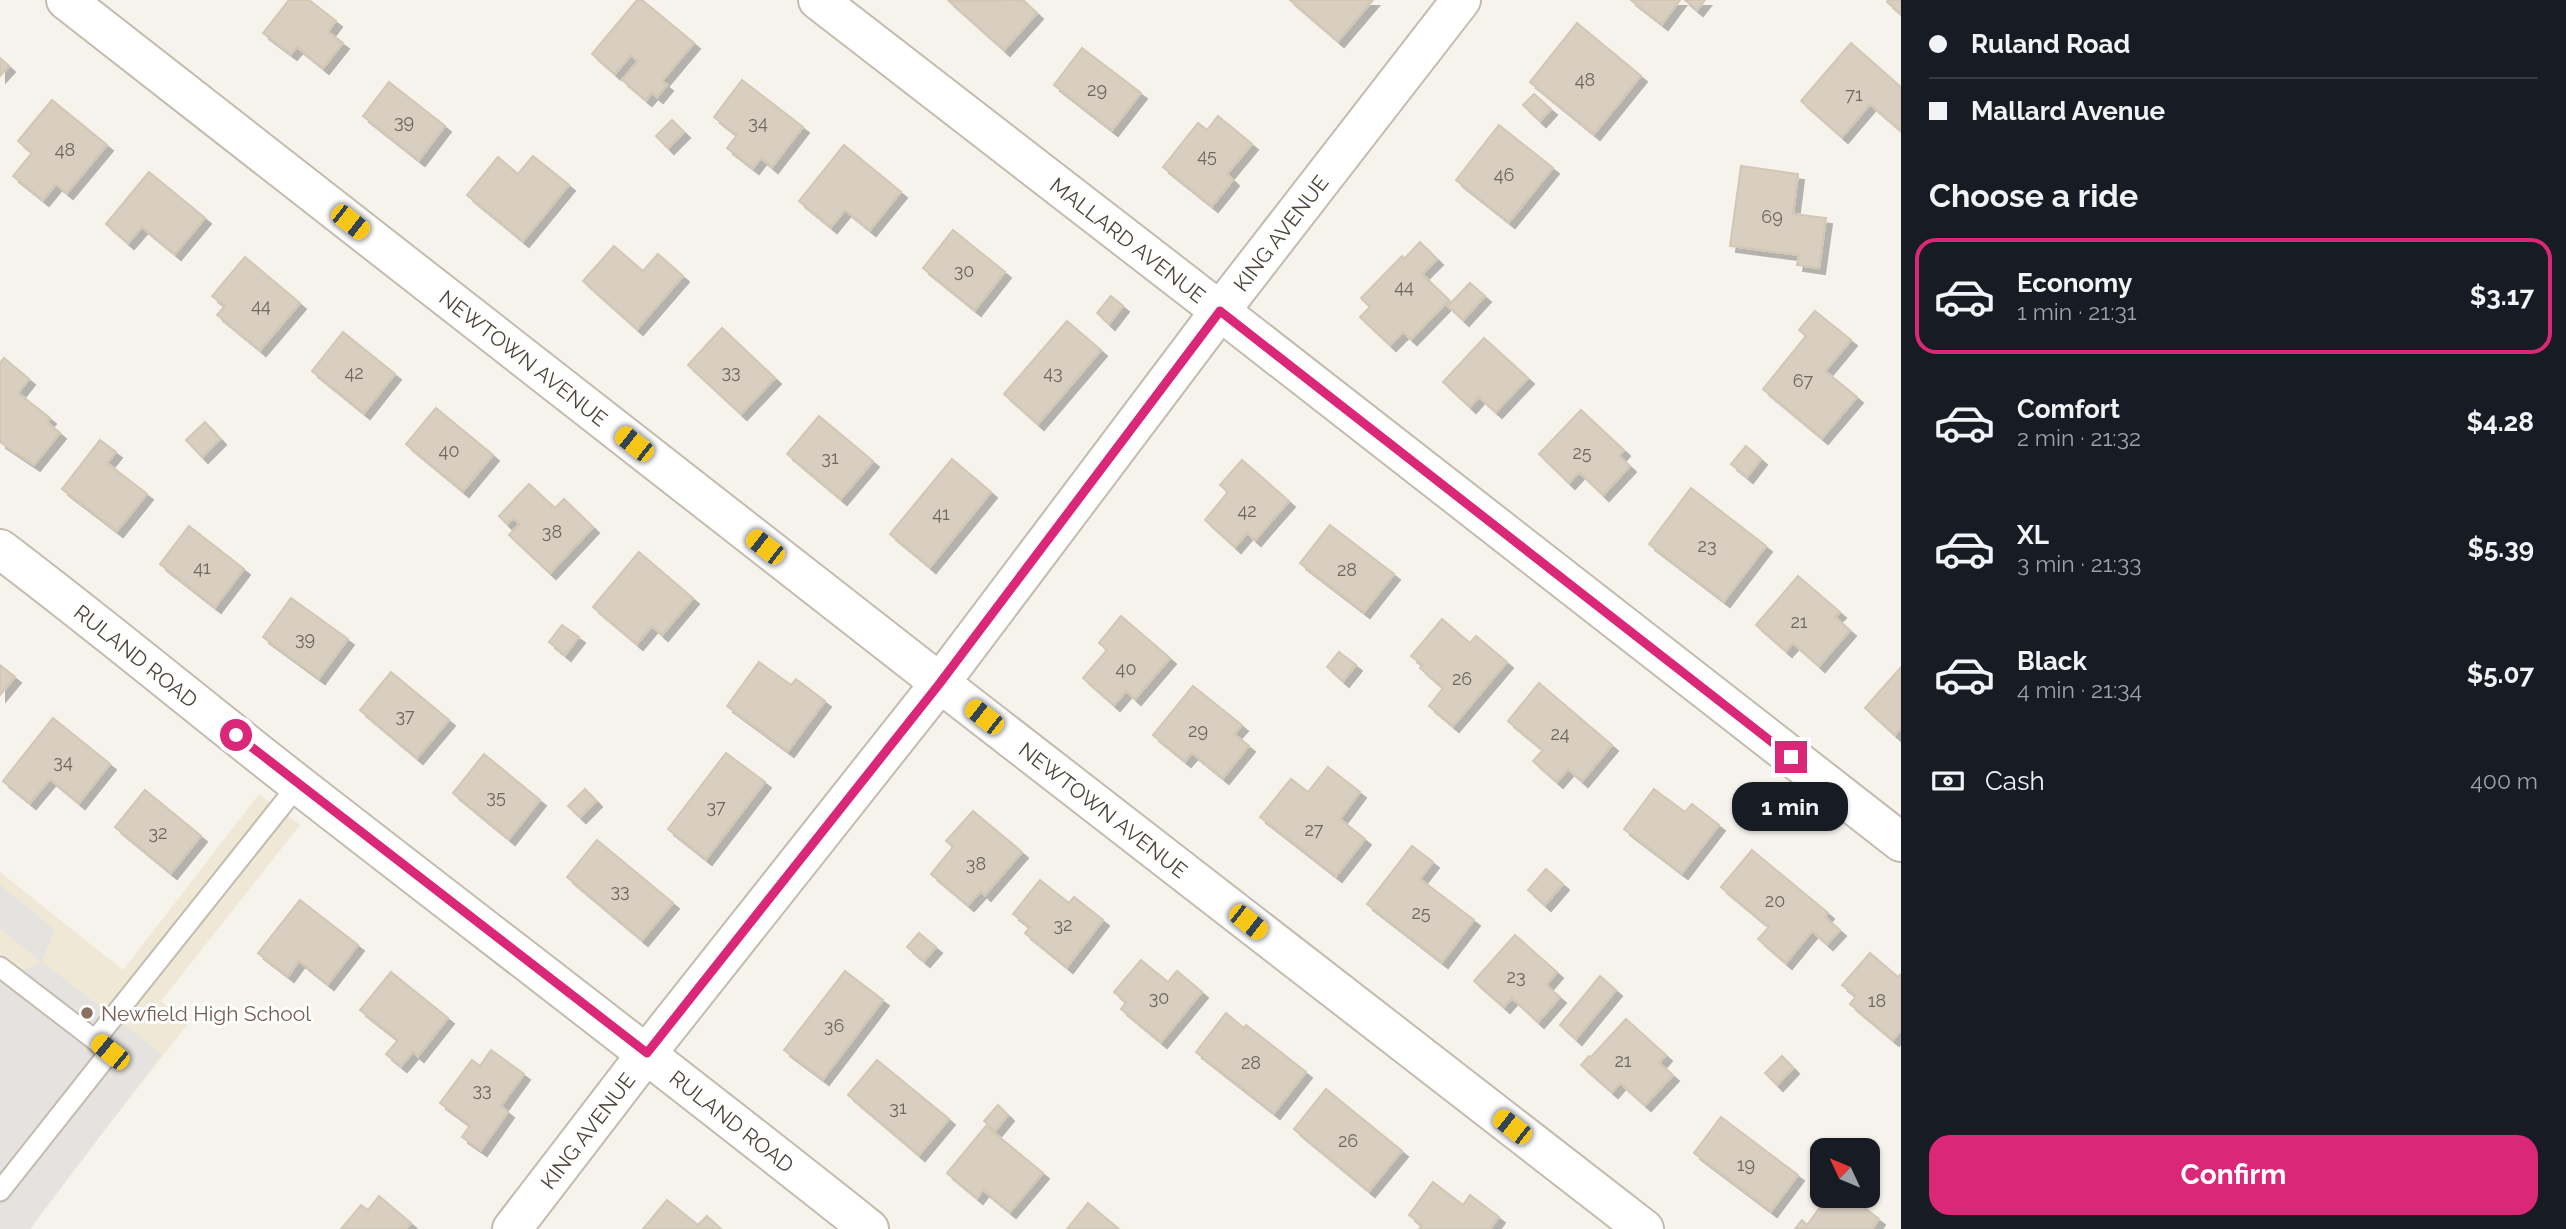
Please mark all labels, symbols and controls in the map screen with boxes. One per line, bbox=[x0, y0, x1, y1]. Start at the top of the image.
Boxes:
text: Ruland Road bbox=[1971, 29, 2130, 59]
house number: 48 bbox=[1575, 69, 1595, 90]
house number: 29 bbox=[1087, 79, 1107, 100]
house number: 71 bbox=[1845, 84, 1863, 105]
text: Mallard Avenue bbox=[1971, 96, 2165, 126]
house number: 39 bbox=[394, 111, 414, 132]
house number: 34 bbox=[748, 112, 768, 133]
house number: 48 bbox=[55, 139, 75, 160]
house number: 45 bbox=[1197, 145, 1217, 166]
house number: 46 bbox=[1494, 164, 1514, 185]
street label: KING AVENUE bbox=[1228, 170, 1333, 296]
street label: MALLARD AVENUE bbox=[1045, 172, 1211, 308]
text: Choose a ride bbox=[1929, 177, 2138, 214]
car bbox=[327, 201, 374, 243]
house number: 69 bbox=[1761, 206, 1783, 227]
house number: 30 bbox=[954, 260, 974, 281]
icon: car bbox=[1933, 265, 1996, 328]
text: Economy bbox=[2017, 268, 2132, 298]
house number: 44 bbox=[1394, 276, 1414, 297]
text: $3.17 bbox=[2470, 281, 2534, 311]
street label: NEWTOWN AVENUE bbox=[435, 284, 613, 431]
house number: 44 bbox=[251, 295, 271, 316]
text: 1 min · 21:31 bbox=[2017, 298, 2137, 325]
house number: 33 bbox=[721, 361, 741, 382]
house number: 42 bbox=[344, 362, 364, 383]
house number: 43 bbox=[1043, 362, 1063, 383]
house number: 67 bbox=[1793, 370, 1814, 391]
icon: car bbox=[1933, 391, 1996, 454]
text: Comfort bbox=[2017, 394, 2120, 424]
text: $4.28 bbox=[2466, 407, 2534, 437]
car bbox=[611, 423, 658, 465]
text: 2 min · 21:32 bbox=[2017, 424, 2141, 451]
house number: 40 bbox=[439, 440, 459, 461]
house number: 25 bbox=[1572, 442, 1592, 463]
house number: 31 bbox=[821, 447, 839, 468]
house number: 42 bbox=[1237, 500, 1257, 521]
house number: 41 bbox=[932, 503, 950, 524]
icon: car bbox=[1933, 517, 1996, 580]
text: XL bbox=[2017, 520, 2049, 550]
house number: 38 bbox=[542, 521, 562, 542]
car bbox=[742, 526, 789, 568]
text: $5.39 bbox=[2467, 533, 2534, 563]
house number: 23 bbox=[1698, 535, 1717, 556]
text: 3 min · 21:33 bbox=[2017, 550, 2142, 577]
house number: 41 bbox=[193, 557, 211, 578]
house number: 28 bbox=[1337, 559, 1357, 580]
street label: RULAND ROAD bbox=[70, 599, 203, 712]
house number: 21 bbox=[1790, 611, 1808, 632]
house number: 39 bbox=[295, 628, 315, 649]
icon: car bbox=[1933, 643, 1996, 706]
text: Black bbox=[2017, 646, 2087, 676]
house number: 40 bbox=[1116, 658, 1136, 679]
text: $5.07 bbox=[2467, 659, 2534, 689]
house number: 26 bbox=[1452, 668, 1472, 689]
text: 4 min · 21:34 bbox=[2017, 676, 2142, 703]
car bbox=[961, 696, 1008, 738]
house number: 37 bbox=[395, 705, 415, 726]
route start bbox=[220, 719, 252, 751]
house number: 29 bbox=[1188, 720, 1208, 741]
house number: 24 bbox=[1550, 723, 1570, 744]
street label: NEWTOWN AVENUE bbox=[1014, 737, 1193, 883]
route end bbox=[1775, 741, 1807, 773]
house number: 34 bbox=[53, 751, 73, 772]
icon: cash bbox=[1929, 762, 1967, 800]
text: Cash bbox=[1985, 766, 2045, 796]
text: 400 m bbox=[2470, 767, 2538, 794]
callout: 1 min bbox=[1733, 782, 1849, 830]
house number: 35 bbox=[486, 786, 506, 807]
text: 1 min bbox=[1761, 793, 1819, 820]
house number: 37 bbox=[706, 796, 726, 817]
house number: 27 bbox=[1304, 819, 1324, 840]
house number: 32 bbox=[149, 822, 168, 843]
house number: 38 bbox=[966, 853, 986, 874]
house number: 33 bbox=[610, 880, 630, 901]
house number: 20 bbox=[1765, 890, 1785, 911]
car bbox=[1225, 901, 1272, 943]
house number: 25 bbox=[1411, 902, 1431, 923]
house number: 32 bbox=[1054, 914, 1073, 935]
house number: 23 bbox=[1507, 966, 1526, 987]
house number: 30 bbox=[1149, 987, 1169, 1008]
house number: 18 bbox=[1868, 990, 1886, 1011]
place label: Newfield High School bbox=[101, 1001, 311, 1026]
marker: Newfield High School bbox=[79, 1005, 95, 1021]
house number: 36 bbox=[824, 1015, 844, 1036]
car bbox=[88, 1031, 133, 1073]
house number: 21 bbox=[1614, 1050, 1632, 1071]
house number: 28 bbox=[1241, 1052, 1261, 1073]
street label: RULAND ROAD bbox=[665, 1065, 799, 1177]
street label: KING AVENUE bbox=[535, 1068, 640, 1194]
house number: 33 bbox=[472, 1079, 492, 1100]
house number: 31 bbox=[889, 1097, 907, 1118]
car bbox=[1489, 1106, 1536, 1148]
house number: 26 bbox=[1338, 1130, 1358, 1151]
button: Confirm bbox=[1929, 1135, 2538, 1215]
north arrow bbox=[1810, 1138, 1880, 1208]
map controls bbox=[1810, 1138, 1880, 1208]
house number: 19 bbox=[1737, 1154, 1755, 1175]

